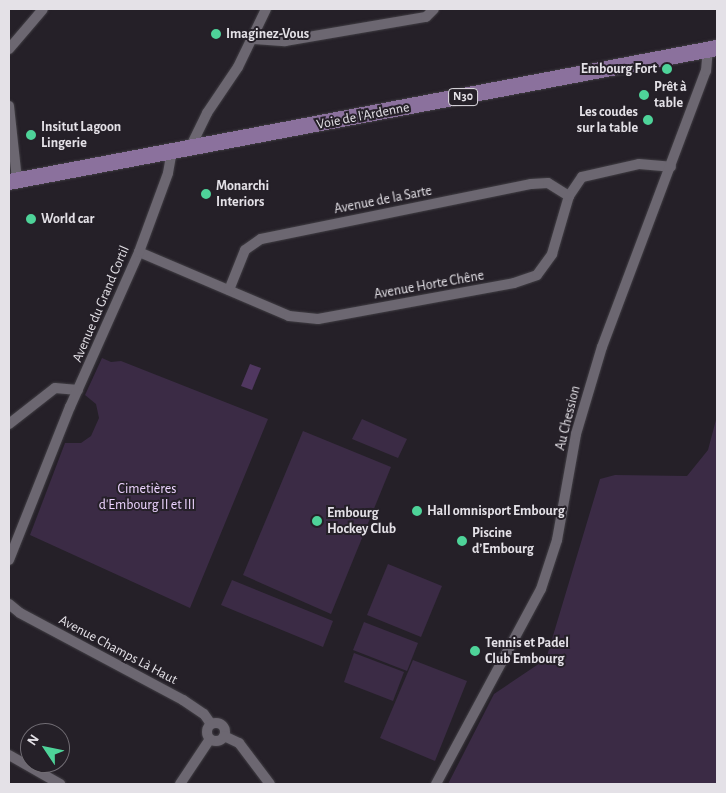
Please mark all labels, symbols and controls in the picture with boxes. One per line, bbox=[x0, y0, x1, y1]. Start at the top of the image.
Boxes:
place label: Imaginez-Vous bbox=[226, 26, 309, 42]
marker: Imaginez-Vous bbox=[210, 28, 222, 40]
place label: Embourg Fort bbox=[581, 61, 657, 77]
marker: Embourg Fort bbox=[661, 63, 673, 75]
place label: Prêt à table bbox=[654, 79, 687, 111]
road number: N30 bbox=[448, 88, 478, 106]
marker: Prêt à table bbox=[638, 89, 650, 101]
street label: Voie de l'Ardenne bbox=[315, 99, 411, 133]
place label: Les coudes sur la table bbox=[577, 104, 638, 136]
marker: Les coudes sur la table bbox=[642, 114, 654, 126]
place label: Insitut Lagoon Lingerie bbox=[41, 119, 121, 152]
marker: Insitut Lagoon Lingerie bbox=[25, 129, 37, 141]
place label: Monarchi Interiors bbox=[216, 178, 269, 210]
street label: Avenue de la Sarte bbox=[333, 182, 433, 218]
marker: Monarchi Interiors bbox=[200, 188, 212, 200]
place label: World car bbox=[41, 211, 94, 227]
marker: World car bbox=[25, 213, 37, 225]
street label: Avenue du Grand Cortil bbox=[69, 243, 133, 365]
street label: Avenue Horte Chêne bbox=[373, 267, 485, 303]
street label: Au Chession bbox=[552, 384, 584, 452]
park label: Cimetières d'Embourg II et III bbox=[99, 481, 195, 514]
place label: Hall omnisport Embourg bbox=[427, 503, 565, 519]
place label: Embourg Hockey Club bbox=[327, 505, 396, 538]
marker: Hall omnisport Embourg bbox=[411, 505, 423, 517]
marker: Embourg Hockey Club bbox=[311, 515, 323, 527]
place label: Piscine d’Embourg bbox=[472, 525, 534, 558]
marker: Piscine d’Embourg bbox=[456, 535, 468, 547]
street label: Avenue Champs Là Haut bbox=[56, 612, 180, 688]
place label: Tennis et Padel Club Embourg bbox=[485, 635, 569, 668]
marker: Tennis et Padel Club Embourg bbox=[469, 645, 481, 657]
north arrow bbox=[20, 723, 70, 773]
text: N bbox=[25, 732, 42, 748]

